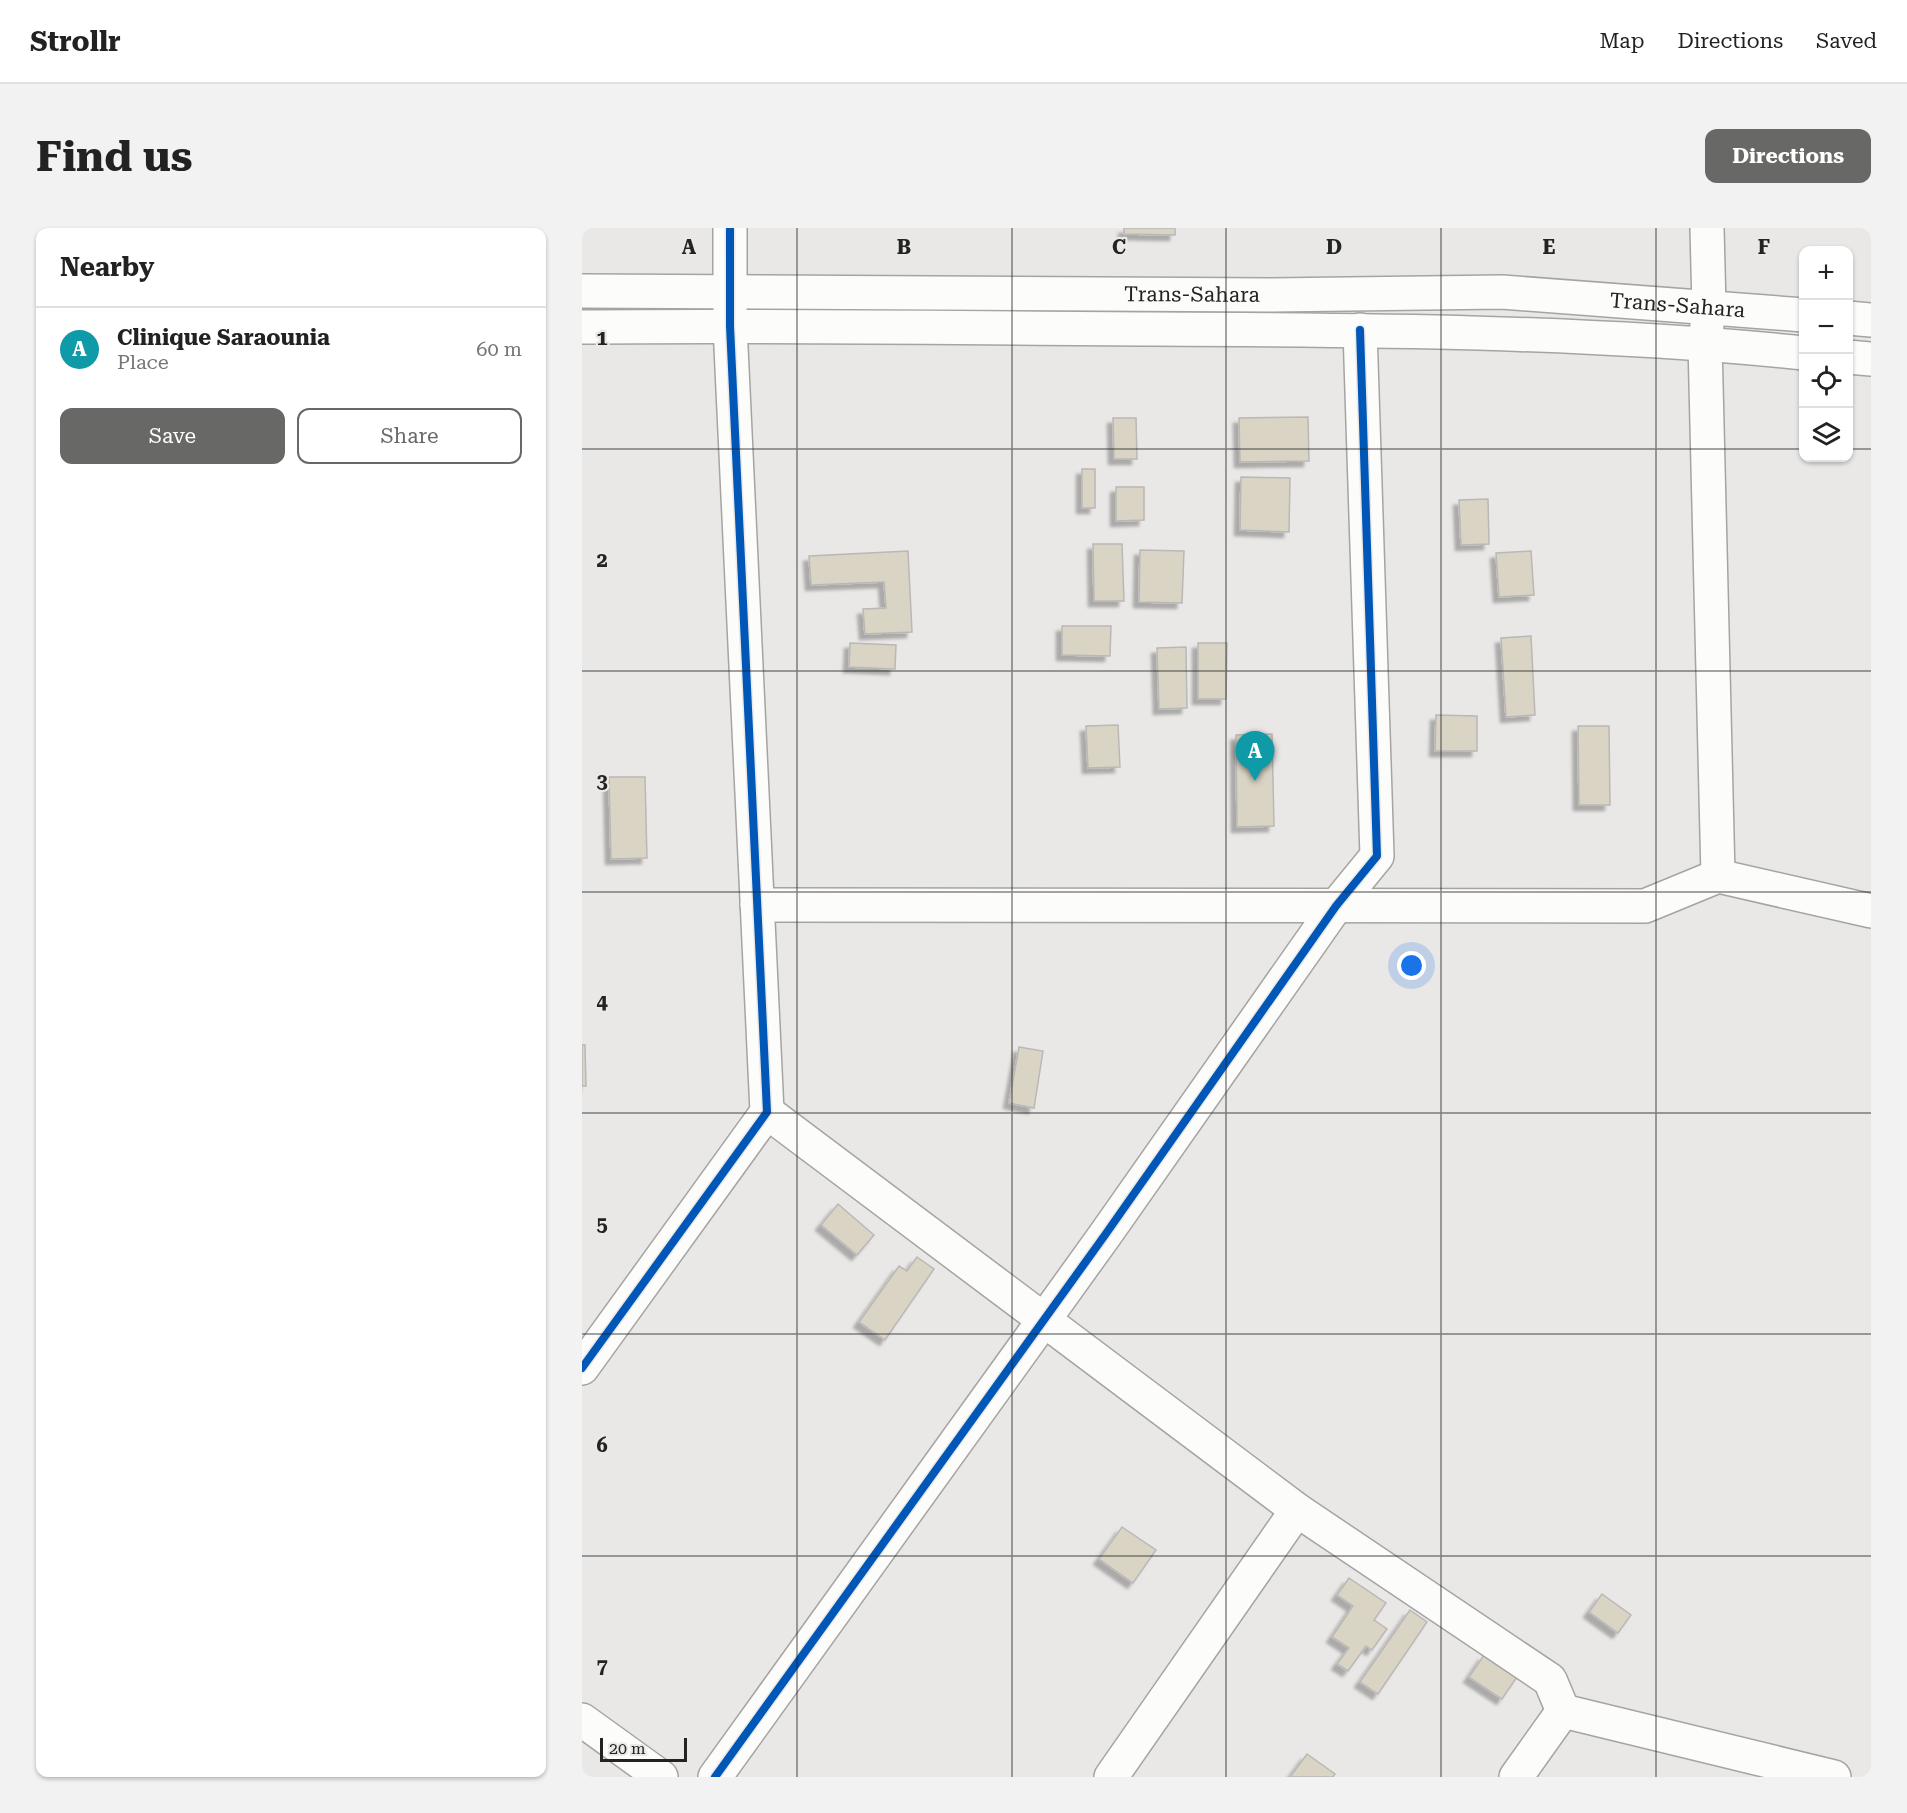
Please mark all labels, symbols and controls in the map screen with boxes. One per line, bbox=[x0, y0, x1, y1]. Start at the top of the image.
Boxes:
text: Strollr bbox=[30, 25, 121, 58]
text: Map bbox=[1600, 29, 1644, 53]
text: Directions bbox=[1677, 29, 1783, 53]
text: Saved bbox=[1816, 29, 1877, 53]
button: Directions bbox=[1705, 129, 1871, 183]
text: Find us bbox=[36, 132, 193, 181]
text: A bbox=[682, 235, 697, 259]
text: B bbox=[897, 235, 911, 259]
text: C bbox=[1112, 235, 1126, 259]
text: D bbox=[1326, 235, 1342, 259]
text: E bbox=[1543, 235, 1556, 259]
text: F bbox=[1758, 235, 1770, 259]
map controls bbox=[1799, 246, 1853, 462]
button: + bbox=[1799, 246, 1853, 300]
text: Nearby bbox=[60, 252, 154, 282]
street label: Trans-Sahara bbox=[1124, 282, 1261, 307]
street label: Trans-Sahara bbox=[1609, 288, 1747, 323]
button: − bbox=[1799, 300, 1853, 354]
text: Clinique Saraounia bbox=[117, 325, 330, 350]
text: 1 bbox=[596, 326, 608, 350]
text: A bbox=[72, 337, 87, 361]
text: 60 m bbox=[476, 337, 522, 361]
text: Place bbox=[117, 350, 169, 374]
button: locate bbox=[1799, 354, 1853, 408]
button: Save bbox=[60, 408, 285, 464]
button: Share bbox=[297, 408, 522, 464]
button: layers bbox=[1799, 408, 1853, 462]
text: 2 bbox=[596, 548, 608, 572]
pin: A bbox=[1236, 732, 1274, 781]
text: 3 bbox=[596, 769, 608, 793]
your location bbox=[1397, 951, 1426, 980]
text: 4 bbox=[596, 990, 608, 1014]
text: 5 bbox=[596, 1212, 608, 1236]
text: 6 bbox=[596, 1433, 608, 1457]
text: 7 bbox=[596, 1654, 608, 1678]
scale bar bbox=[600, 1735, 687, 1762]
text: 20 m bbox=[609, 1739, 646, 1758]

